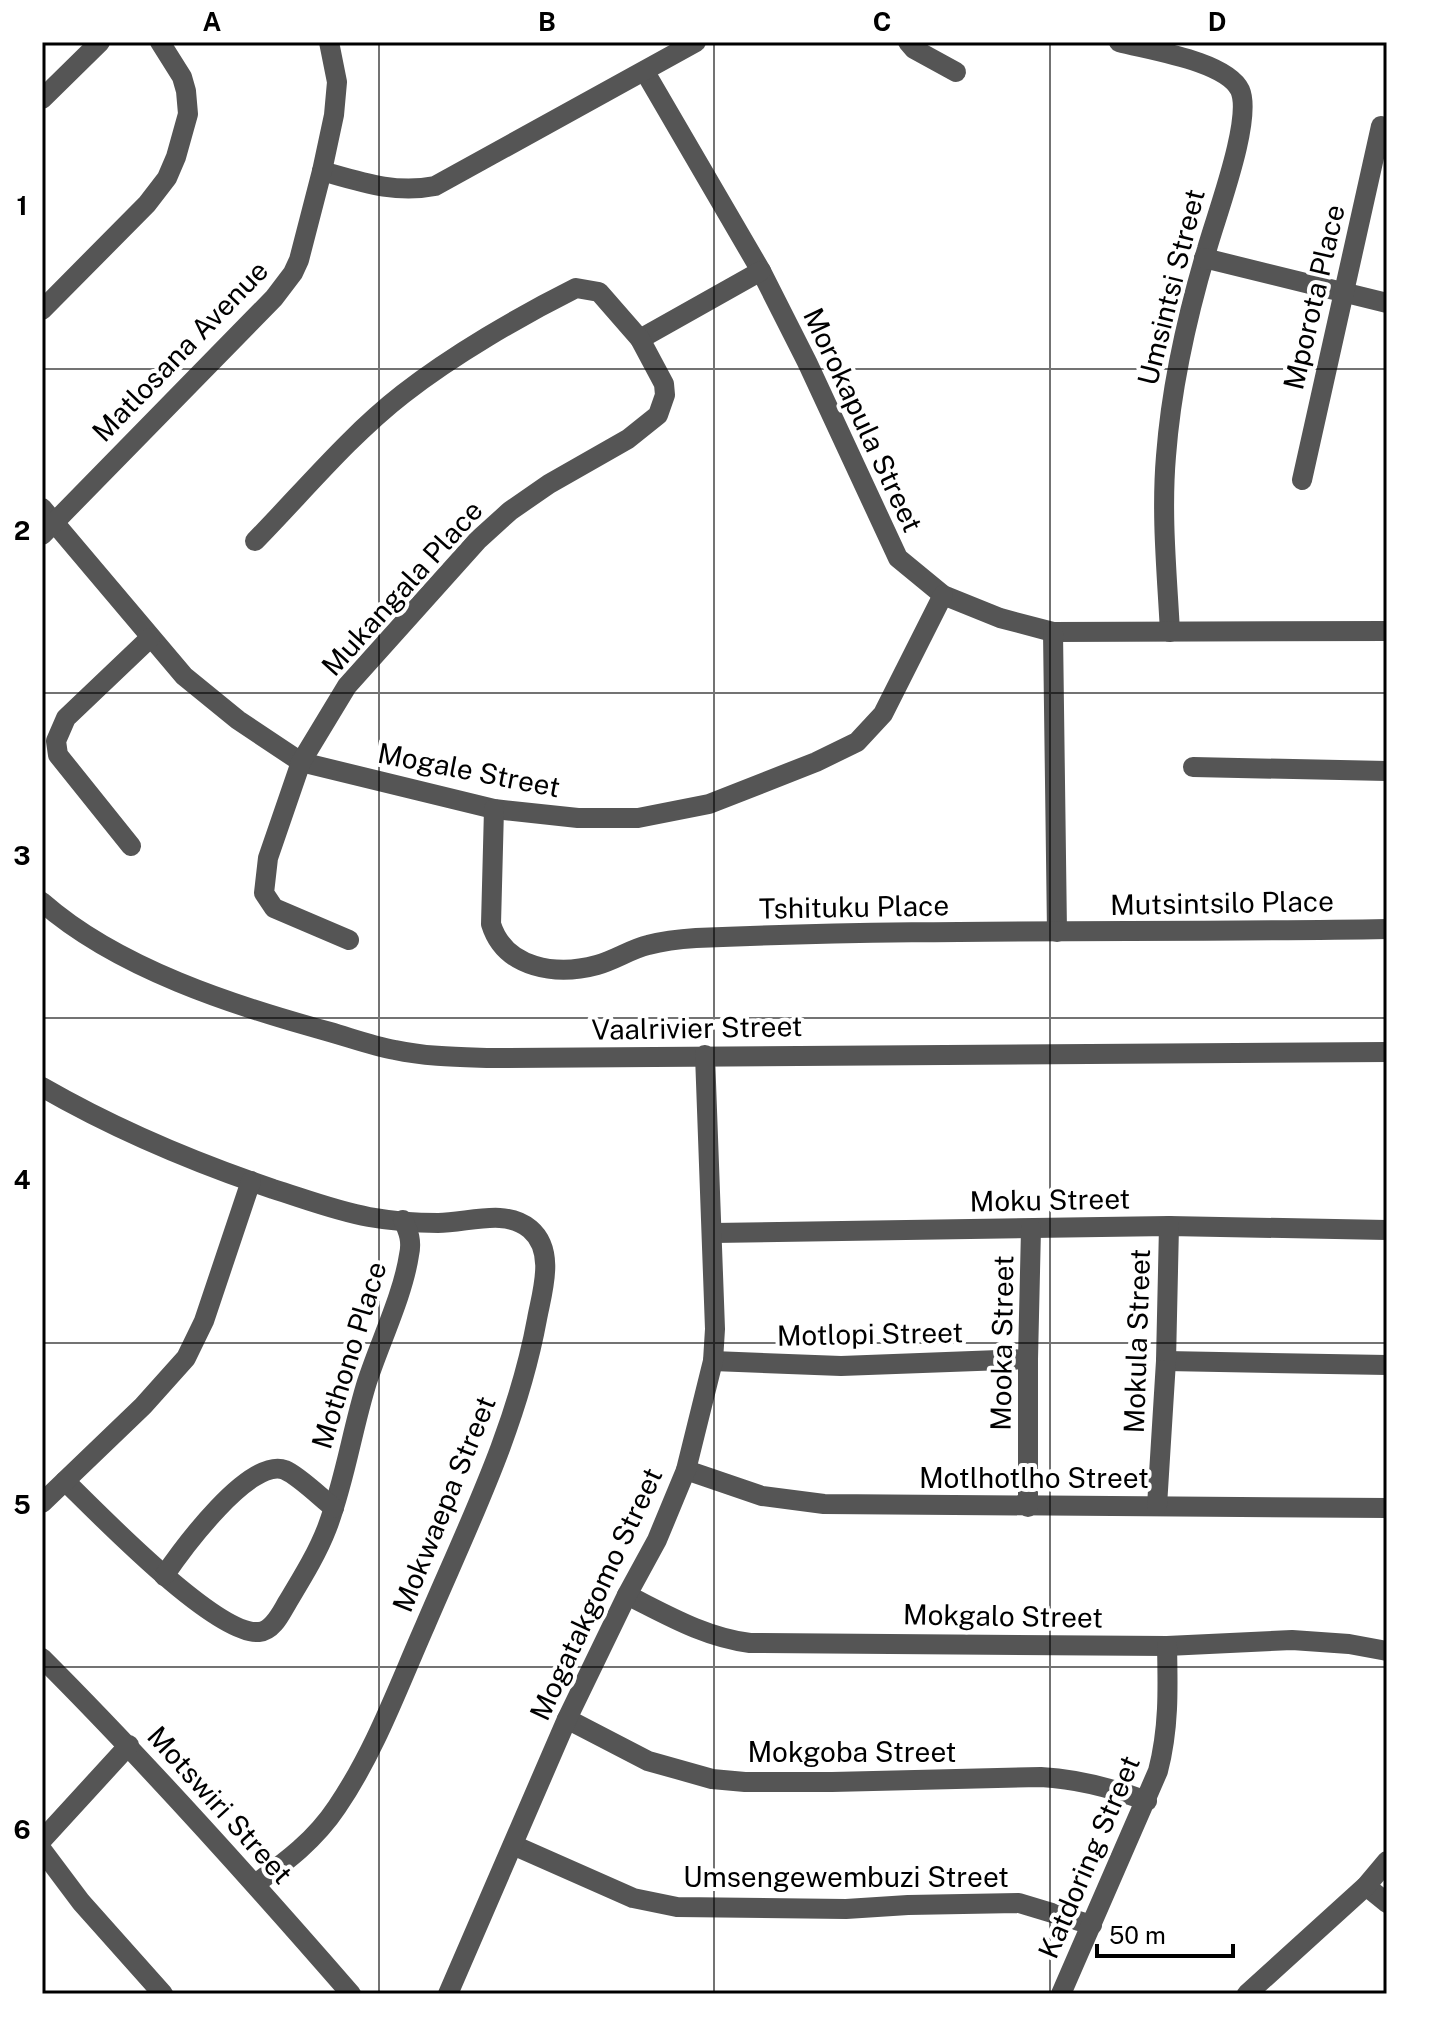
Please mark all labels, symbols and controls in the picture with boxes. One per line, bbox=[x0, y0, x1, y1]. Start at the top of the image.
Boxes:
text: A bbox=[203, 6, 222, 37]
text: B bbox=[538, 6, 556, 37]
text: C bbox=[873, 6, 891, 37]
text: D bbox=[1208, 6, 1226, 37]
street label: Umsintsi Street bbox=[1130, 185, 1211, 388]
text: 1 bbox=[16, 190, 28, 221]
street label: Mporota Place bbox=[1276, 201, 1351, 393]
street label: Matlosana Avenue bbox=[85, 253, 274, 448]
street label: Morokapula Street bbox=[797, 303, 930, 537]
street label: Mukangala Place bbox=[314, 493, 489, 682]
text: 2 bbox=[14, 515, 30, 546]
street label: Mogale Street bbox=[375, 736, 563, 803]
text: 3 bbox=[13, 840, 31, 871]
street label: Mutsintsilo Place bbox=[1110, 884, 1334, 921]
street label: Tshituku Place bbox=[759, 888, 949, 925]
street label: Vaalrivier Street bbox=[591, 1009, 803, 1046]
text: 4 bbox=[13, 1164, 31, 1195]
street label: Moku Street bbox=[969, 1182, 1131, 1217]
street label: Mokula Street bbox=[1117, 1248, 1156, 1434]
street label: Mooka Street bbox=[983, 1255, 1020, 1431]
street label: Mothono Place bbox=[304, 1257, 393, 1452]
street label: Motlopi Street bbox=[776, 1315, 964, 1352]
street label: Mokwaepa Street bbox=[385, 1391, 502, 1617]
street label: Motlhotlho Street bbox=[919, 1461, 1149, 1494]
street label: Mogatakgomo Street bbox=[522, 1462, 669, 1725]
text: 5 bbox=[13, 1489, 31, 1520]
street label: Mokgalo Street bbox=[903, 1597, 1103, 1634]
street label: Motswiri Street bbox=[141, 1719, 300, 1890]
street label: Mokgoba Street bbox=[748, 1735, 957, 1768]
street label: Katdoring Street bbox=[1031, 1750, 1146, 1963]
text: 6 bbox=[13, 1814, 31, 1845]
street label: Umsengewembuzi Street bbox=[683, 1860, 1009, 1893]
scale bar bbox=[1097, 1908, 1233, 1958]
text: 50 m bbox=[1109, 1921, 1166, 1949]

